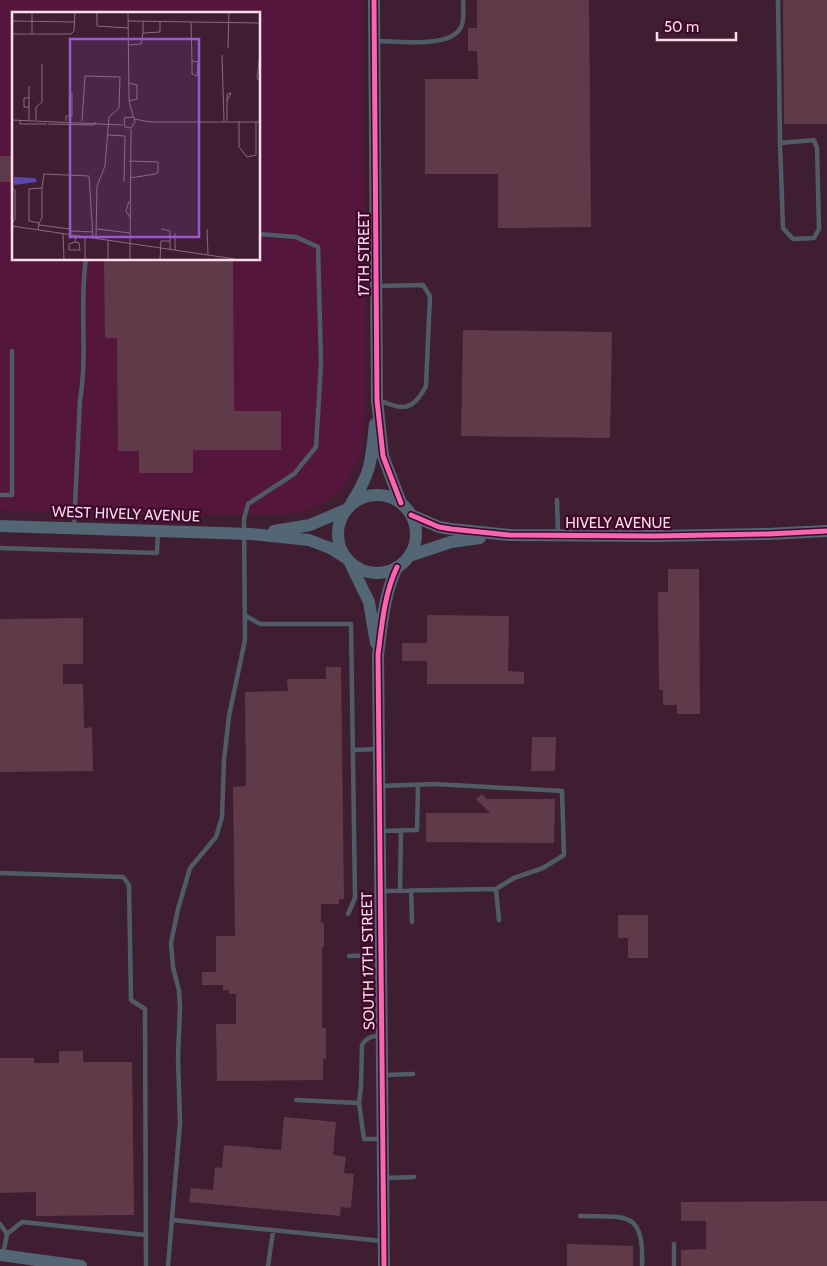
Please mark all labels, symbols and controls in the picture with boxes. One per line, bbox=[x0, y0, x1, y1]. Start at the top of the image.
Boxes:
scale bar bbox=[657, 10, 736, 42]
inset map bbox=[12, 12, 260, 260]
text: 50 m bbox=[664, 18, 699, 36]
street label: 17TH STREET bbox=[355, 211, 373, 297]
street label: WEST HIVELY AVENUE bbox=[52, 502, 200, 526]
street label: HIVELY AVENUE bbox=[565, 514, 671, 532]
street label: SOUTH 17TH STREET bbox=[358, 892, 378, 1030]

